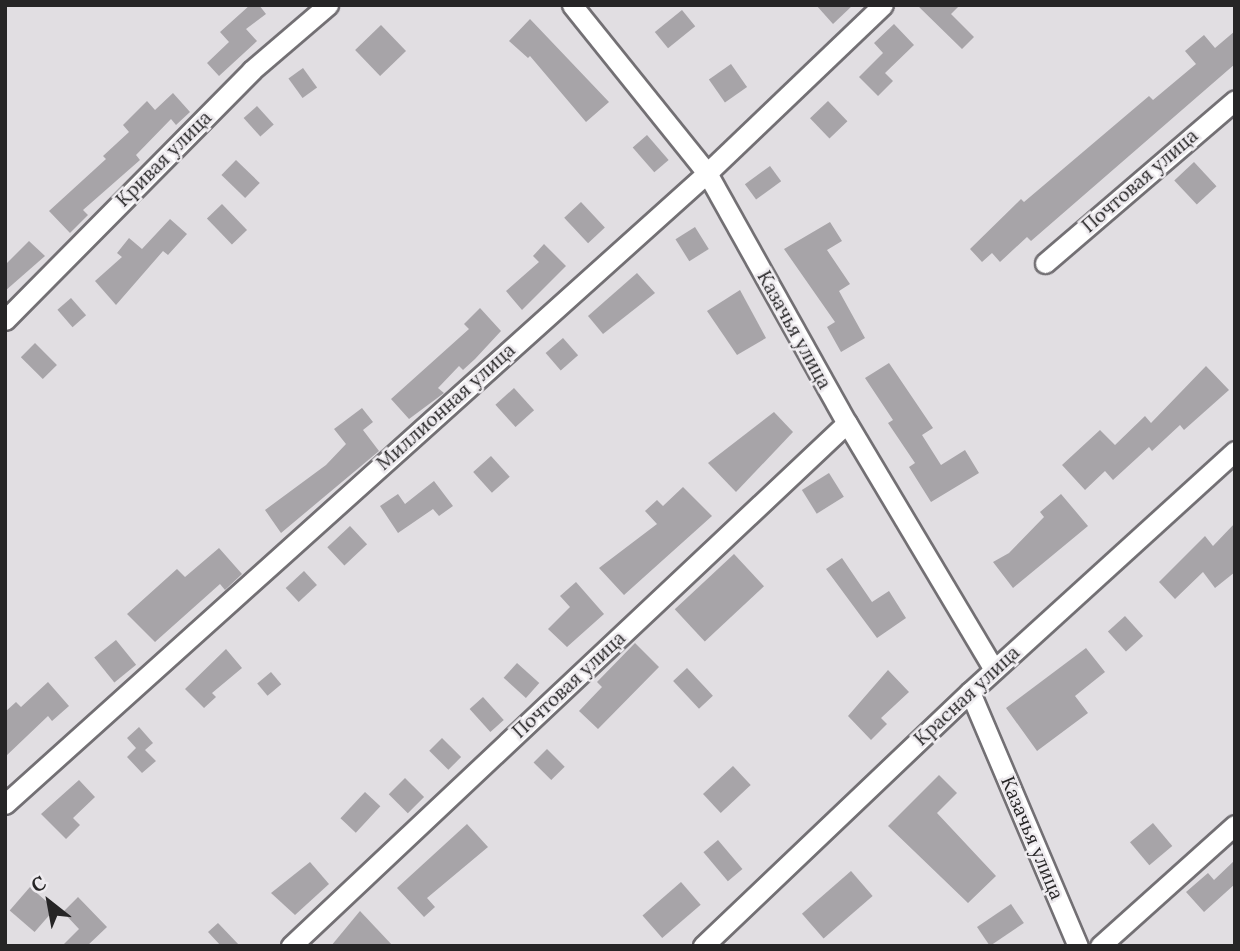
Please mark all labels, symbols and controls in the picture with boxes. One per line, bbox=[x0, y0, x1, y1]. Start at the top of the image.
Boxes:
street label: Кривая улица bbox=[111, 106, 217, 212]
street label: Почтовая улица bbox=[1077, 125, 1203, 237]
street label: Казачья улица bbox=[752, 267, 836, 393]
street label: Миллионная улица bbox=[372, 339, 520, 475]
street label: Почтовая улица bbox=[508, 627, 630, 743]
street label: Красная улица bbox=[910, 641, 1024, 751]
street label: Казачья улица bbox=[996, 773, 1068, 903]
north arrow bbox=[14, 867, 84, 937]
text: С bbox=[26, 870, 50, 898]

